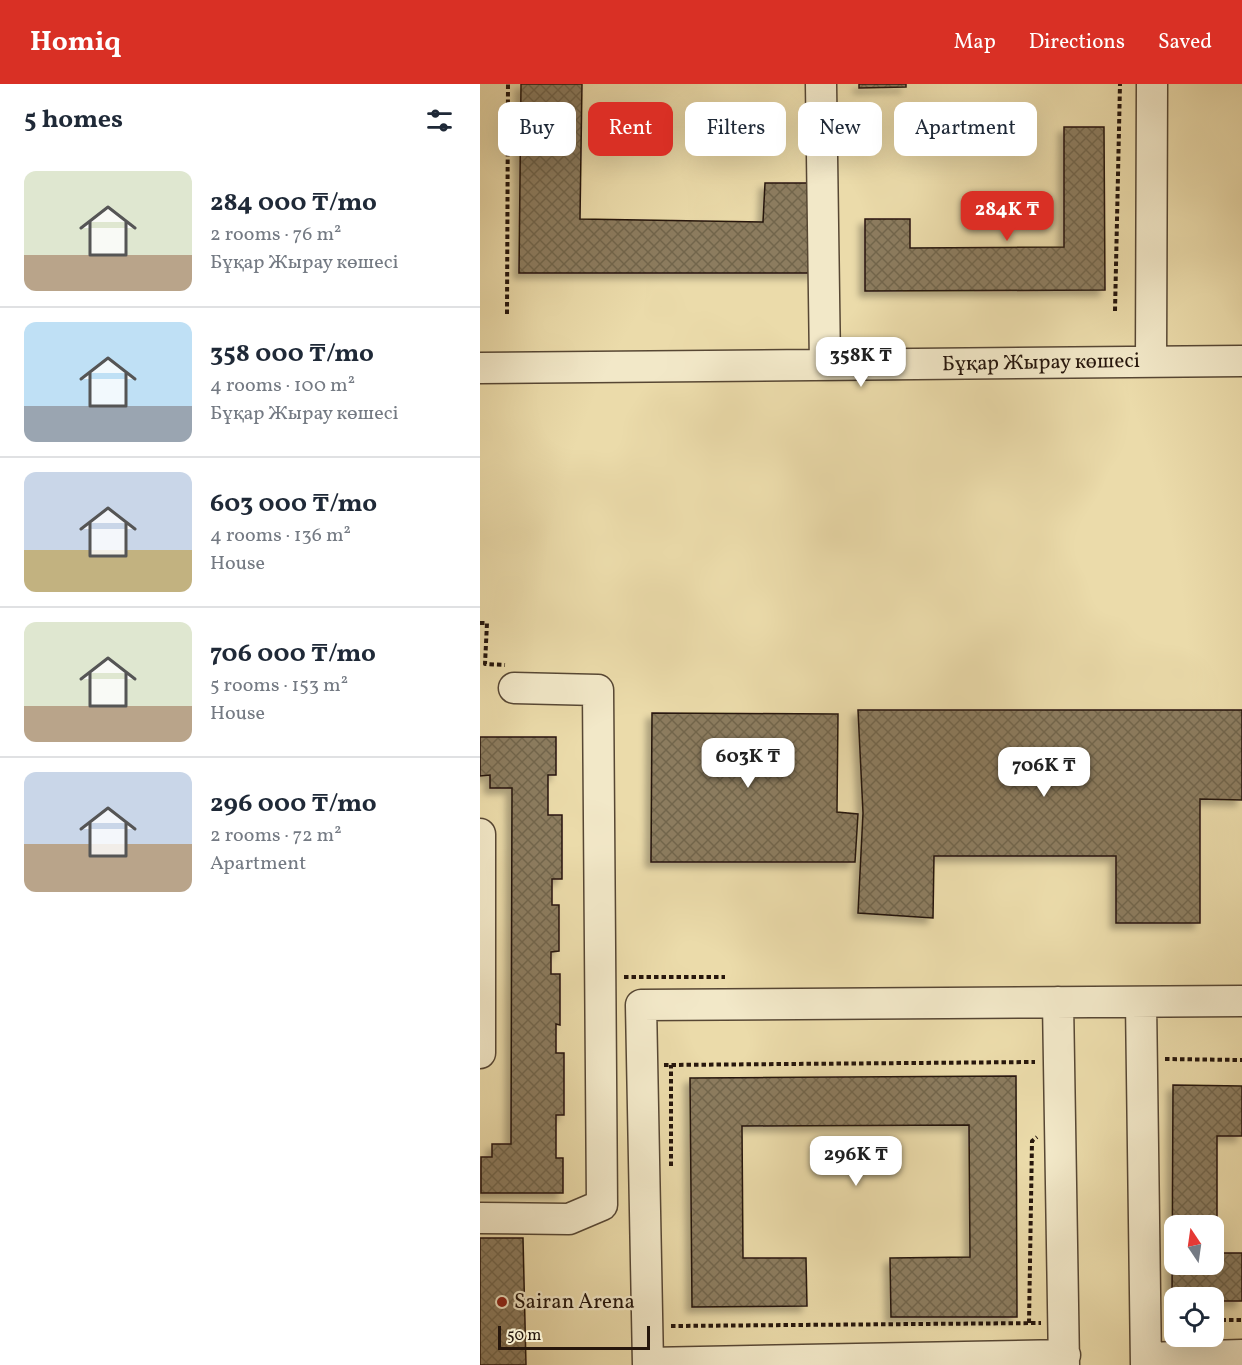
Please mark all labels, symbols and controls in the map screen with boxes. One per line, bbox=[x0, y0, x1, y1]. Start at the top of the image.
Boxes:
text: Homiq bbox=[30, 23, 121, 62]
text: Map bbox=[954, 28, 996, 57]
text: Directions bbox=[1029, 28, 1125, 57]
text: Saved bbox=[1158, 28, 1212, 57]
text: 5 homes bbox=[24, 102, 123, 138]
chip: Buy bbox=[498, 102, 576, 156]
chip: Rent bbox=[588, 102, 673, 156]
chip: Filters bbox=[685, 102, 786, 156]
chip: New bbox=[798, 102, 882, 156]
chip: Apartment bbox=[894, 102, 1037, 156]
icon: filters bbox=[423, 104, 456, 137]
text: 284 000 ₸/mo bbox=[210, 185, 377, 221]
pin: 284K ₸ bbox=[958, 191, 1056, 242]
icon: home bbox=[72, 195, 144, 267]
text: 284K ₸ bbox=[975, 196, 1039, 224]
text: 2 rooms · 76 m² bbox=[210, 221, 342, 249]
text: Бұқар Жырау көшесі bbox=[210, 249, 399, 277]
text: 358 000 ₸/mo bbox=[210, 336, 374, 372]
pin: 358K ₸ bbox=[812, 337, 910, 388]
text: 358K ₸ bbox=[830, 342, 892, 370]
icon: home bbox=[72, 346, 144, 418]
street label: Бұқар Жырау көшесі bbox=[942, 347, 1140, 379]
text: 4 rooms · 100 m² bbox=[210, 372, 355, 400]
text: Бұқар Жырау көшесі bbox=[210, 400, 399, 428]
text: 603 000 ₸/mo bbox=[210, 486, 377, 522]
icon: home bbox=[72, 496, 144, 568]
text: 4 rooms · 136 m² bbox=[210, 522, 351, 550]
text: House bbox=[210, 550, 265, 578]
text: 706 000 ₸/mo bbox=[210, 636, 376, 672]
icon: home bbox=[72, 646, 144, 718]
text: 5 rooms · 153 m² bbox=[210, 672, 348, 700]
text: House bbox=[210, 700, 265, 728]
pin: 603K ₸ bbox=[699, 738, 797, 789]
text: 603K ₸ bbox=[716, 743, 780, 771]
pin: 706K ₸ bbox=[995, 747, 1093, 798]
text: 706K ₸ bbox=[1012, 752, 1076, 780]
text: 296 000 ₸/mo bbox=[210, 786, 377, 822]
icon: home bbox=[72, 796, 144, 868]
text: 2 rooms · 72 m² bbox=[210, 822, 342, 850]
text: Apartment bbox=[210, 850, 306, 878]
pin: 296K ₸ bbox=[807, 1136, 905, 1187]
text: 296K ₸ bbox=[824, 1141, 888, 1169]
north arrow bbox=[1164, 1215, 1224, 1275]
map controls bbox=[1164, 1215, 1224, 1347]
button: locate bbox=[1164, 1287, 1224, 1347]
place label: Sairan Arena bbox=[514, 1288, 635, 1317]
marker: Sairan Arena bbox=[495, 1295, 509, 1309]
scale bar bbox=[498, 1323, 650, 1350]
text: 50 m bbox=[507, 1325, 541, 1347]

